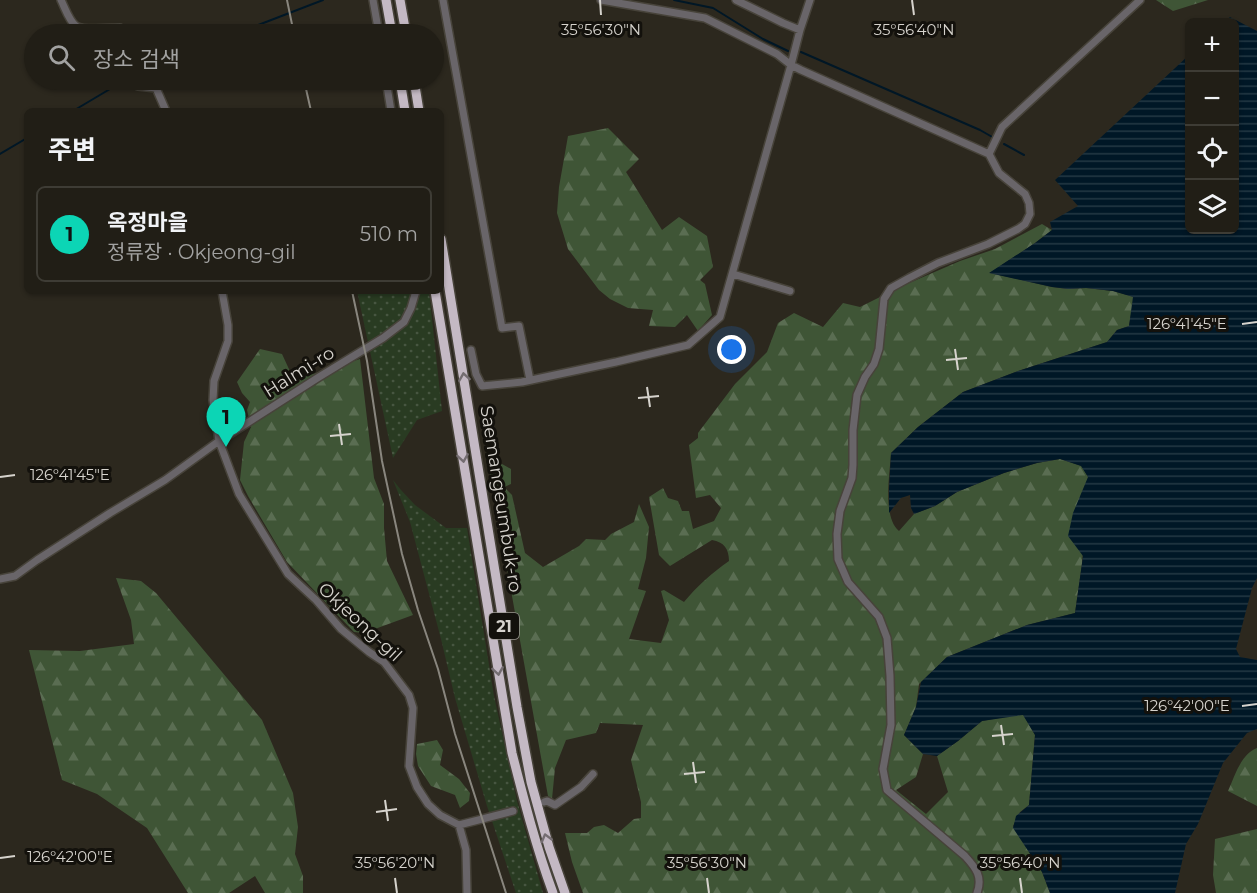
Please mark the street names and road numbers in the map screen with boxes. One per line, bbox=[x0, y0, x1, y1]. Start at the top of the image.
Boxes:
street label: Halmi-ro bbox=[260, 342, 338, 402]
street label: Saemangeumbuk-ro bbox=[475, 404, 527, 594]
street label: Okjeong-gil bbox=[314, 578, 406, 666]
road number: 21 bbox=[489, 613, 519, 639]

